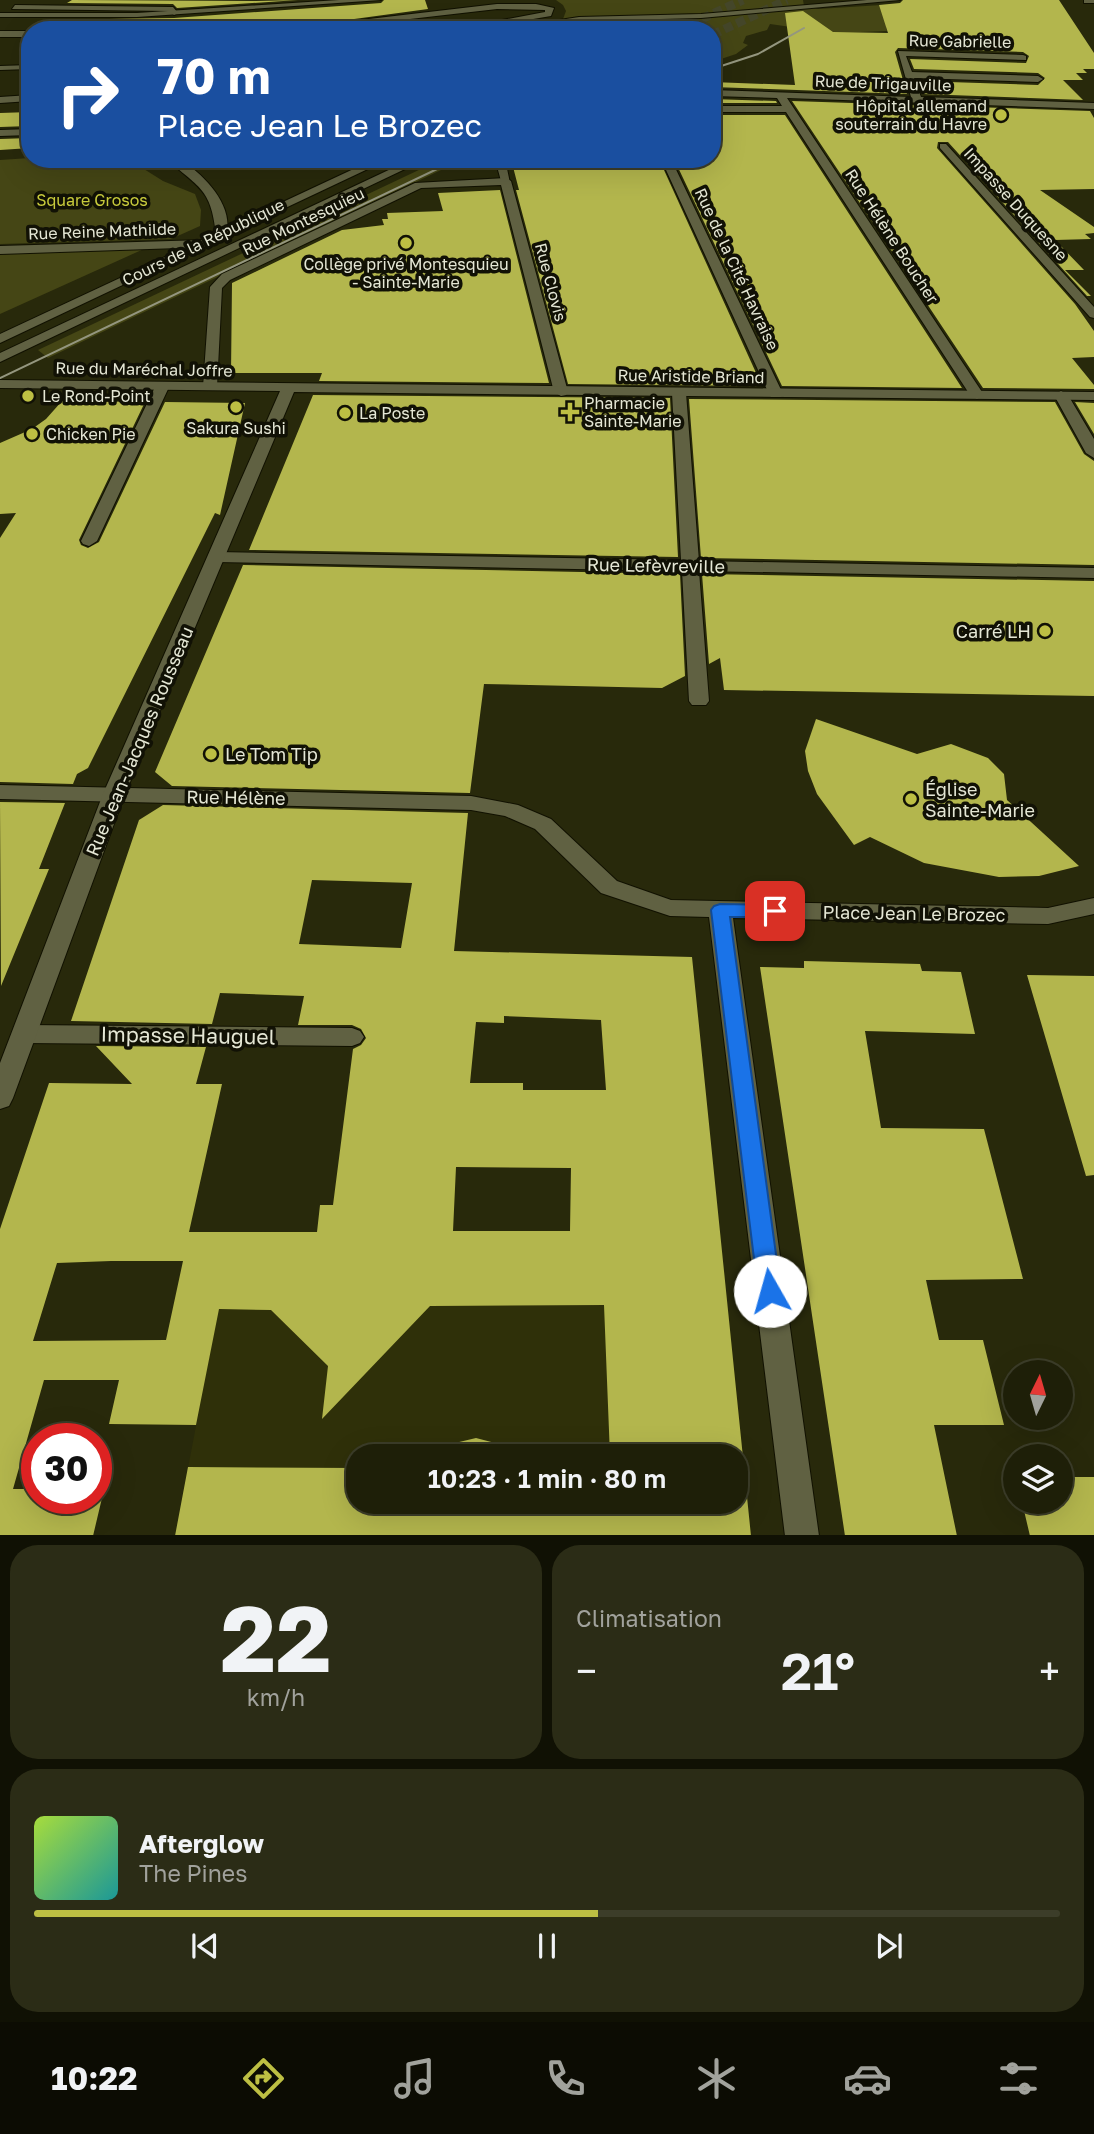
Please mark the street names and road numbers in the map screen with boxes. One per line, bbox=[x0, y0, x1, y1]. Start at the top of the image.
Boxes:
street label: Rue Gabrielle bbox=[908, 30, 1012, 52]
street label: Rue de Trigauville bbox=[814, 71, 952, 95]
street label: Impasse Duquesne bbox=[960, 143, 1072, 265]
street label: Rue Hélène Boucher bbox=[841, 165, 943, 307]
street label: Rue Montesquieu bbox=[239, 183, 367, 259]
street label: Rue de la Cité Havraise bbox=[691, 185, 783, 353]
street label: Cours de la République bbox=[119, 194, 287, 290]
street label: Rue Reine Mathilde bbox=[28, 218, 176, 244]
street label: Rue Clovis bbox=[531, 241, 571, 323]
street label: Rue du Maréchal Joffre bbox=[55, 357, 233, 381]
street label: Rue Aristide Briand bbox=[617, 365, 765, 387]
street label: Rue Lefèvreville bbox=[587, 553, 725, 577]
street label: Rue Jean-Jacques Rousseau bbox=[81, 623, 197, 859]
street label: Rue Hélène bbox=[186, 785, 286, 809]
street label: Place Jean Le Brozec bbox=[822, 900, 1006, 926]
street label: Impasse Hauguel bbox=[100, 1020, 276, 1050]

